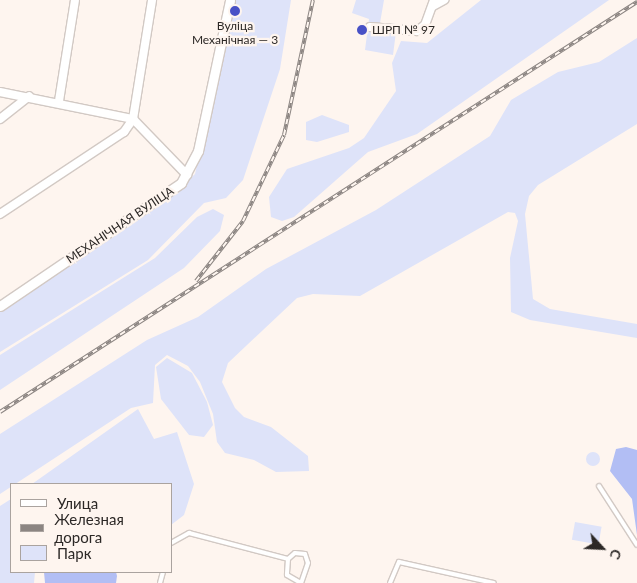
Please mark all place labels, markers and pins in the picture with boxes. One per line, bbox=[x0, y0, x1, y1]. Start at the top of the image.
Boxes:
marker: Вуліца Механічная — 3 bbox=[229, 5, 241, 17]
place label: Вуліца Механічная — 3 bbox=[192, 19, 278, 47]
place label: ШРП № 97 bbox=[372, 23, 435, 37]
marker: ШРП № 97 bbox=[356, 24, 368, 36]

